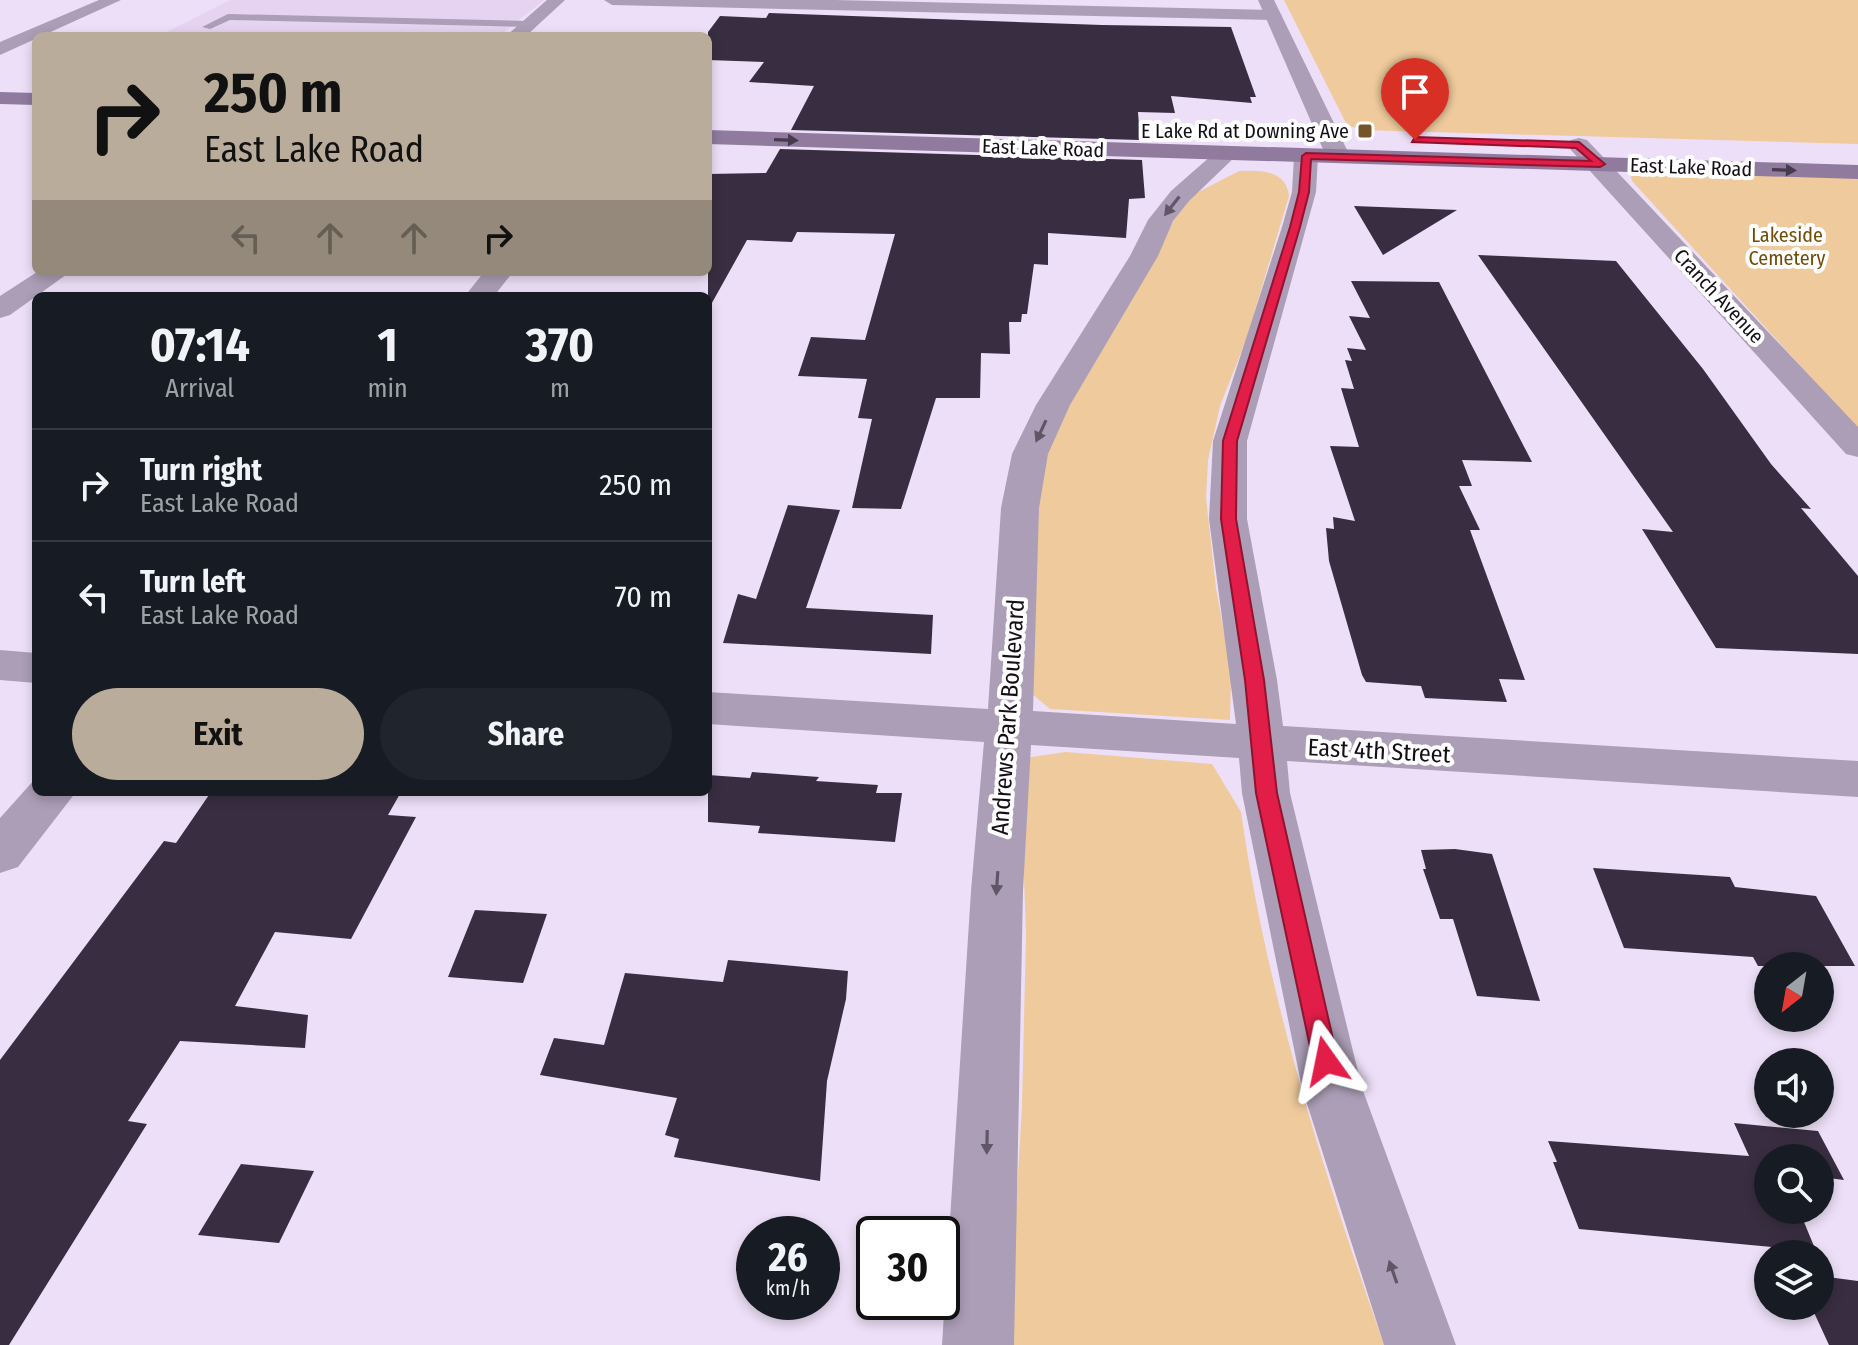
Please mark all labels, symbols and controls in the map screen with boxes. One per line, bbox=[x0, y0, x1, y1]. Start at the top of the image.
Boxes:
pin bbox=[1381, 58, 1449, 140]
text: 250 m bbox=[204, 60, 342, 127]
icon: right bbox=[72, 64, 176, 168]
icon: arrive bbox=[1393, 70, 1437, 114]
place label: E Lake Rd at Downing Ave bbox=[1141, 119, 1349, 143]
marker: E Lake Rd at Downing Ave bbox=[1356, 122, 1374, 140]
text: East Lake Road bbox=[204, 128, 424, 172]
one-way arrow bbox=[774, 133, 799, 146]
street label: East Lake Road bbox=[981, 134, 1105, 162]
street label: East Lake Road bbox=[1629, 153, 1753, 181]
one-way arrow bbox=[1772, 164, 1797, 176]
one-way arrow bbox=[1164, 196, 1180, 216]
icon: left bbox=[224, 216, 268, 260]
icon: ahead bbox=[308, 216, 352, 260]
icon: ahead bbox=[392, 216, 436, 260]
icon: right bbox=[476, 216, 520, 260]
park label: Lakeside Cemetery bbox=[1749, 223, 1826, 270]
street label: Cranch Avenue bbox=[1669, 244, 1769, 348]
text: 07:14 bbox=[150, 316, 250, 374]
text: 1 bbox=[378, 316, 398, 374]
text: 370 bbox=[526, 316, 594, 374]
text: Arrival bbox=[165, 373, 234, 404]
text: min bbox=[368, 373, 408, 404]
text: m bbox=[550, 373, 570, 404]
one-way arrow bbox=[1034, 419, 1048, 442]
text: Turn right bbox=[140, 452, 262, 488]
icon: right bbox=[72, 463, 116, 507]
text: 250 m bbox=[599, 467, 672, 503]
text: East Lake Road bbox=[140, 488, 299, 519]
text: Turn left bbox=[140, 564, 246, 600]
icon: left bbox=[72, 575, 116, 619]
text: 70 m bbox=[614, 579, 672, 615]
street label: Andrews Park Boulevard bbox=[986, 598, 1030, 836]
text: East Lake Road bbox=[140, 600, 299, 631]
button: Exit bbox=[72, 688, 364, 780]
button: Share bbox=[380, 688, 672, 780]
street label: East 4th Street bbox=[1307, 733, 1451, 769]
one-way arrow bbox=[990, 871, 1003, 896]
north arrow bbox=[1754, 952, 1834, 1032]
map controls bbox=[1754, 952, 1834, 1320]
position arrow bbox=[1284, 1019, 1368, 1103]
button: sound bbox=[1754, 1048, 1834, 1128]
one-way arrow bbox=[981, 1130, 993, 1155]
button: search bbox=[1754, 1144, 1834, 1224]
speed limit sign: 30 bbox=[856, 1216, 960, 1320]
text: 26 bbox=[768, 1234, 808, 1282]
button: layers bbox=[1754, 1240, 1834, 1320]
one-way arrow bbox=[1386, 1260, 1398, 1284]
text: km/h bbox=[766, 1276, 810, 1300]

